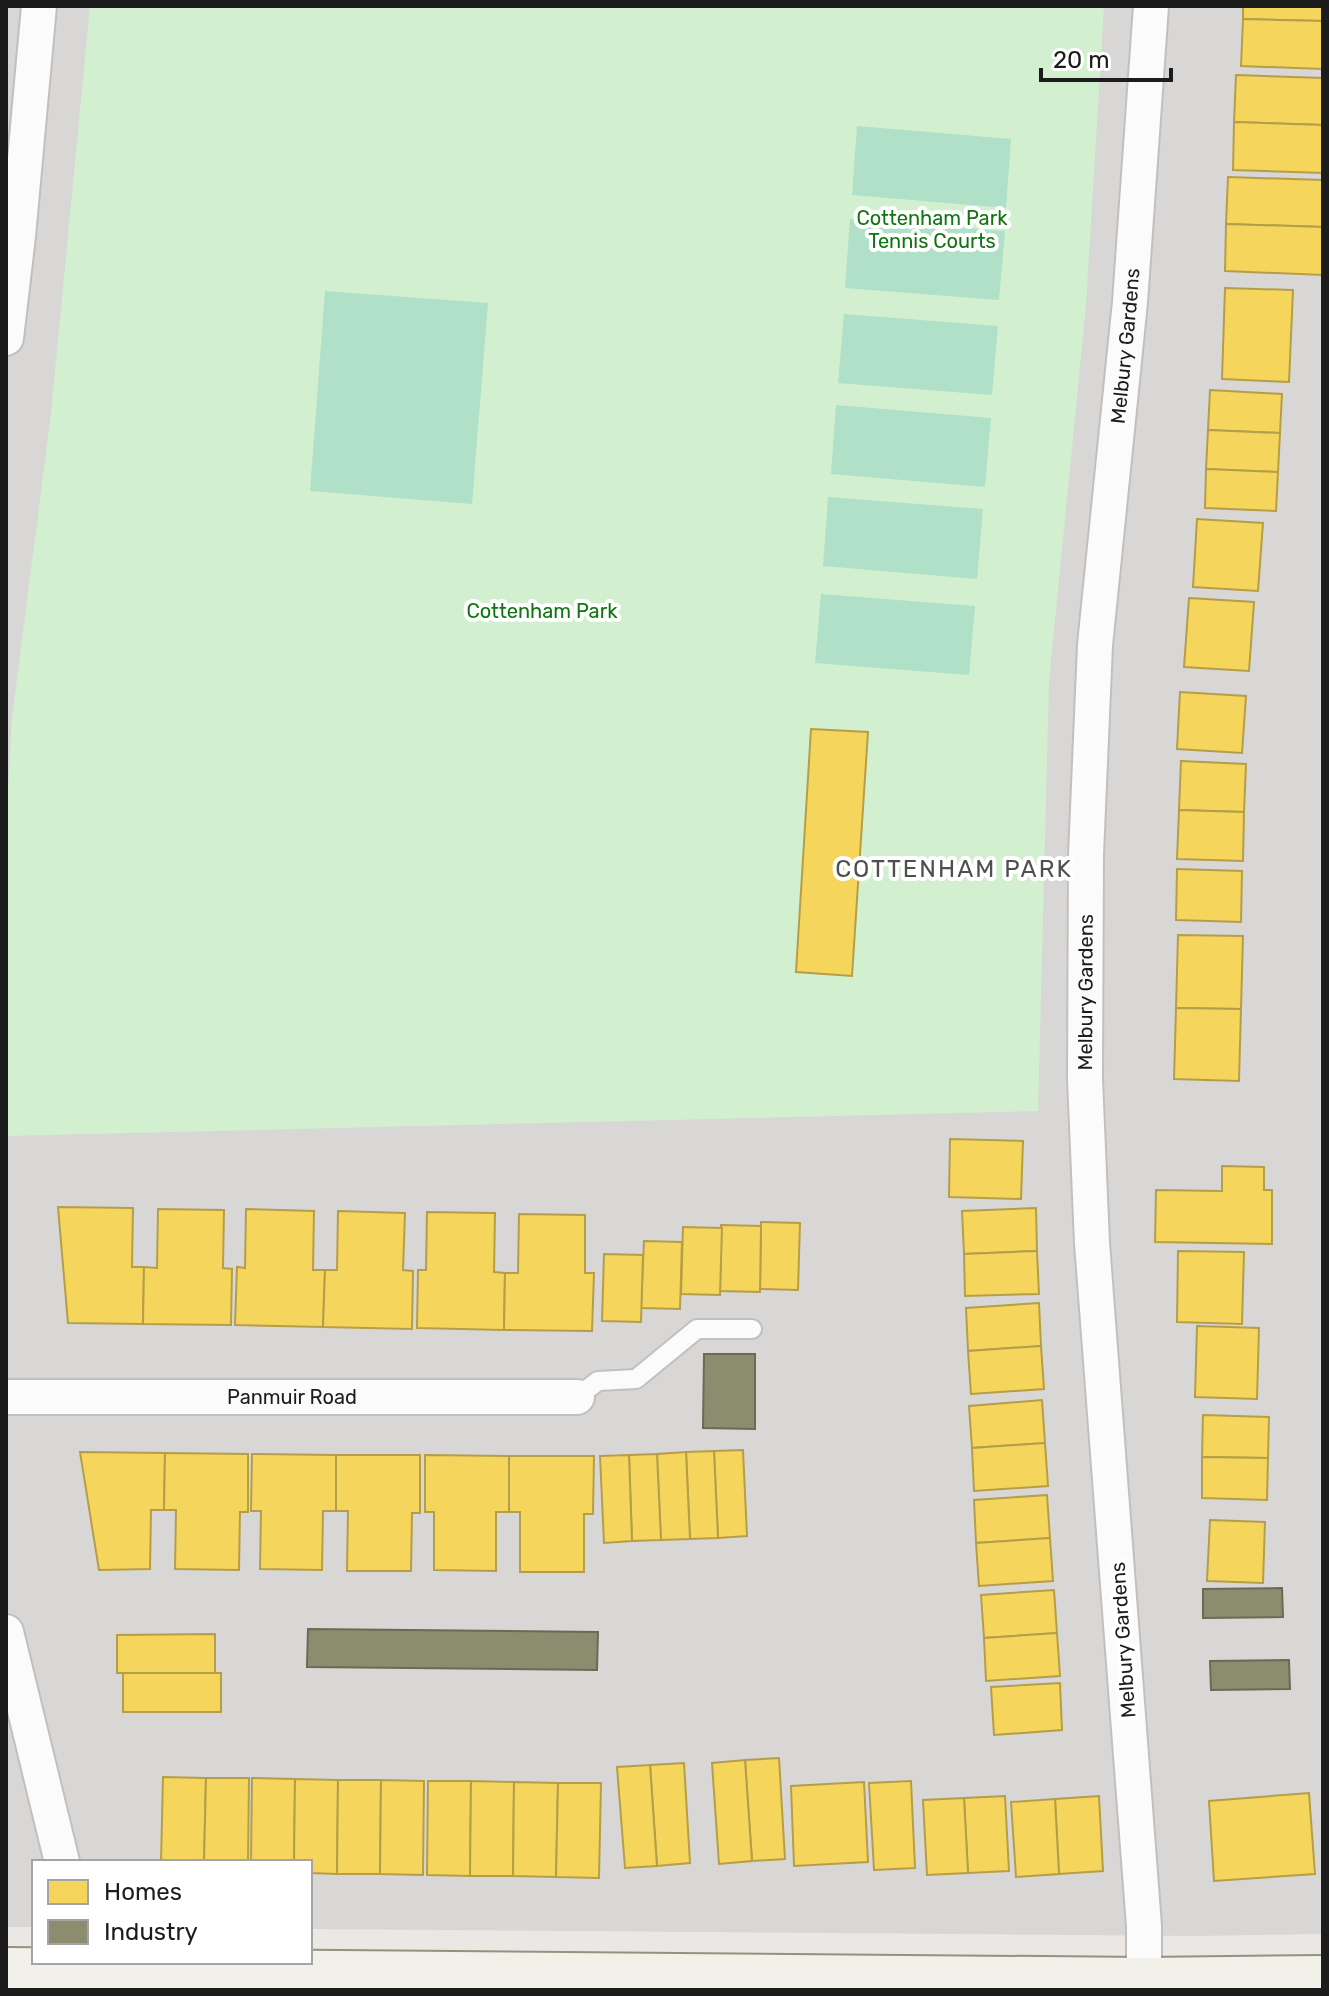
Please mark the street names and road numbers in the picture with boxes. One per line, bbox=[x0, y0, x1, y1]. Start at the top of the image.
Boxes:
street label: Melbury Gardens bbox=[1106, 267, 1144, 425]
street label: Melbury Gardens bbox=[1073, 914, 1098, 1070]
street label: Panmuir Road bbox=[227, 1385, 357, 1409]
street label: Melbury Gardens bbox=[1106, 1561, 1140, 1719]

